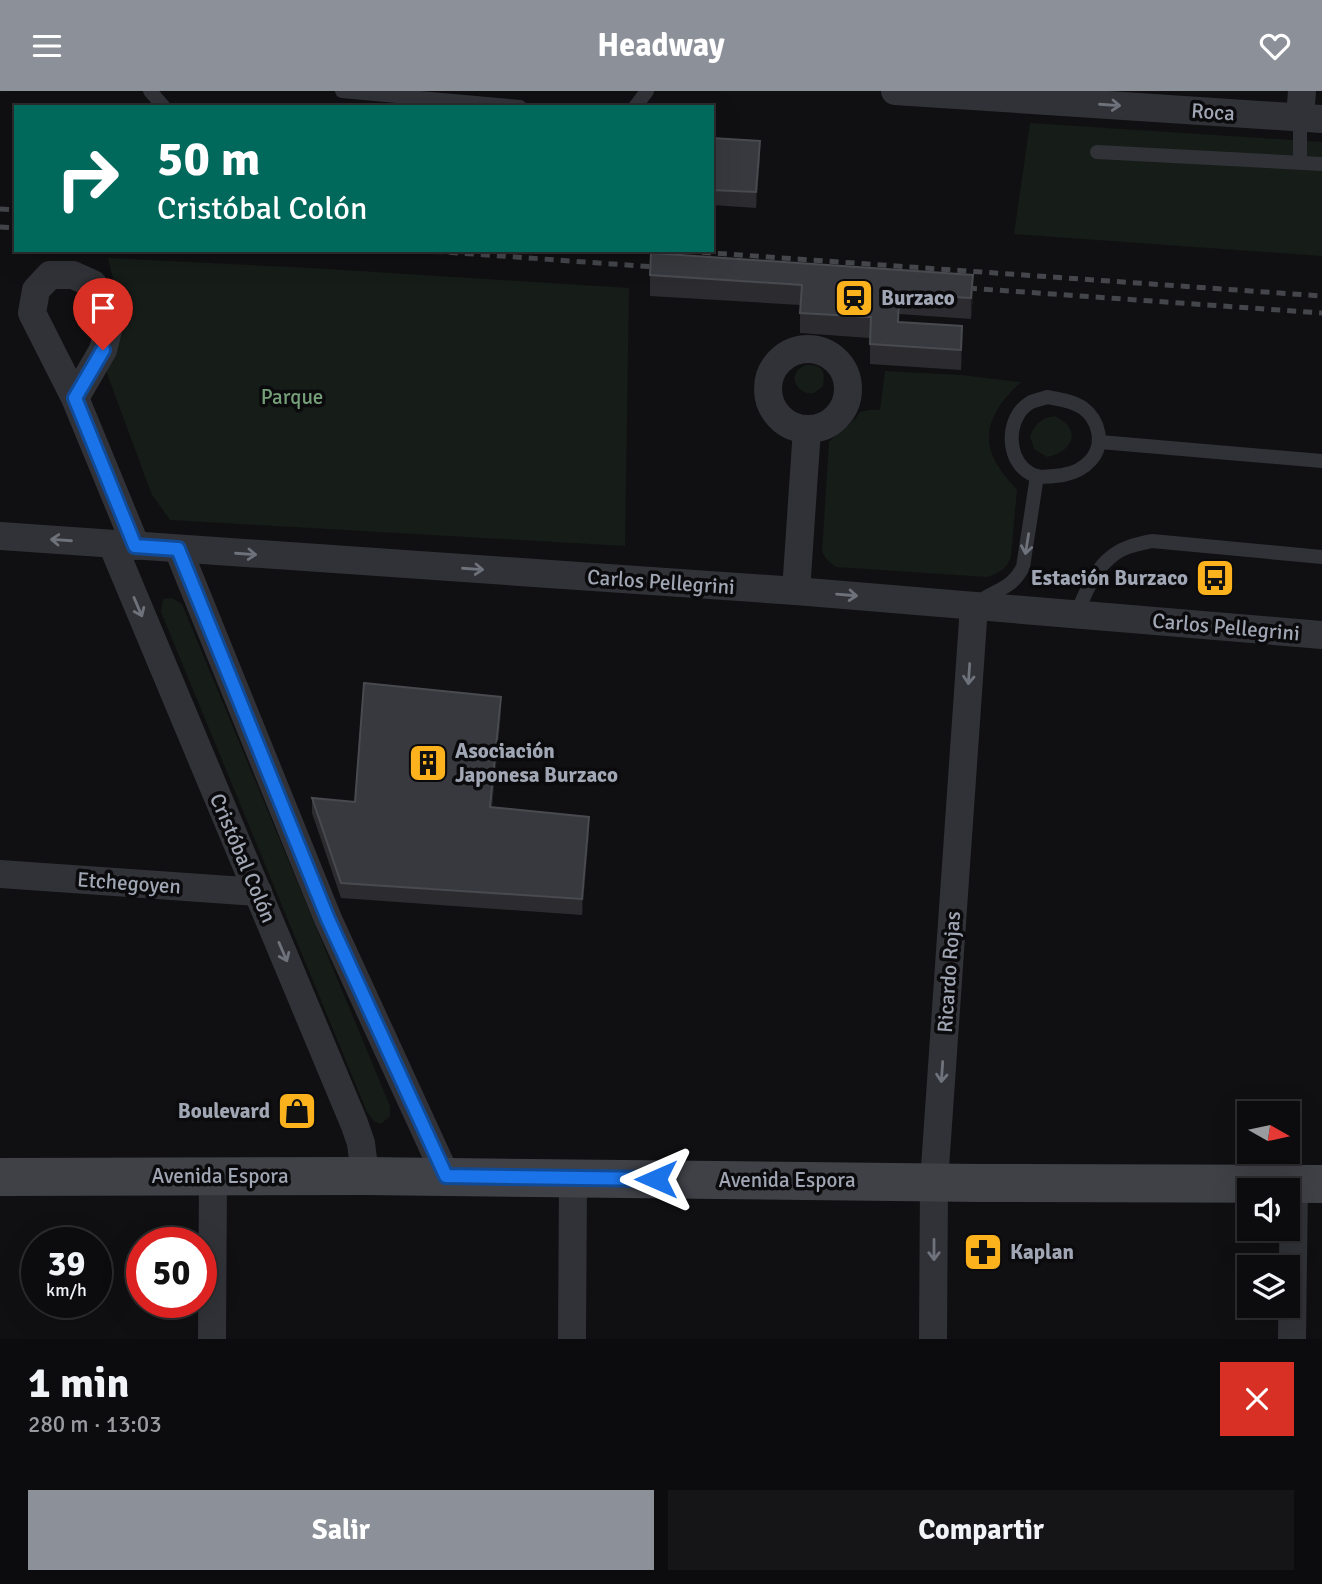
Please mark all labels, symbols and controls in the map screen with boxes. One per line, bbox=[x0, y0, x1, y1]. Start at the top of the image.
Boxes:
text: Headway bbox=[597, 26, 725, 65]
icon: menu bbox=[28, 27, 66, 65]
icon: heart bbox=[1256, 27, 1294, 65]
street label: Roca bbox=[1190, 98, 1236, 126]
one-way arrow bbox=[1098, 99, 1121, 112]
text: 50 m bbox=[157, 129, 260, 189]
icon: right bbox=[42, 133, 133, 224]
text: Cristóbal Colón bbox=[157, 189, 367, 228]
station icon: Burzaco bbox=[833, 277, 875, 319]
pin bbox=[73, 278, 133, 350]
place label: Burzaco bbox=[881, 285, 955, 311]
icon: arrive bbox=[84, 289, 122, 327]
park label: Parque bbox=[261, 384, 323, 410]
one-way arrow bbox=[1020, 532, 1033, 555]
one-way arrow bbox=[50, 533, 73, 546]
one-way arrow bbox=[234, 548, 257, 561]
bus stop icon: Estación Burzaco bbox=[1194, 557, 1236, 599]
one-way arrow bbox=[461, 563, 484, 576]
street label: Carlos Pellegrini bbox=[586, 564, 736, 600]
place label: Estación Burzaco bbox=[1031, 565, 1188, 591]
one-way arrow bbox=[835, 589, 857, 602]
one-way arrow bbox=[132, 595, 145, 617]
street label: Carlos Pellegrini bbox=[1151, 608, 1301, 646]
one-way arrow bbox=[962, 662, 975, 684]
place label: Asociación Japonesa Burzaco bbox=[455, 738, 618, 788]
building icon: Asociación Japonesa Burzaco bbox=[407, 742, 449, 784]
street label: Cristóbal Colón bbox=[204, 789, 282, 927]
street label: Etchegoyen bbox=[76, 866, 182, 900]
street label: Ricardo Rojas bbox=[932, 910, 966, 1034]
one-way arrow bbox=[277, 941, 290, 962]
one-way arrow bbox=[935, 1060, 948, 1082]
shop icon: Boulevard bbox=[276, 1090, 318, 1132]
place label: Boulevard bbox=[178, 1098, 270, 1124]
north arrow bbox=[1237, 1101, 1300, 1164]
map controls bbox=[1237, 1101, 1300, 1318]
position arrow bbox=[619, 1142, 693, 1216]
street label: Avenida Espora bbox=[151, 1163, 289, 1189]
street label: Avenida Espora bbox=[718, 1167, 856, 1193]
button: sound bbox=[1237, 1178, 1300, 1241]
speed limit sign: 50 bbox=[126, 1227, 217, 1318]
pharmacy icon: Kaplan bbox=[962, 1231, 1004, 1273]
one-way arrow bbox=[927, 1239, 941, 1262]
place label: Kaplan bbox=[1010, 1239, 1074, 1265]
text: 39 bbox=[48, 1242, 85, 1285]
button: layers bbox=[1237, 1255, 1300, 1318]
text: km/h bbox=[46, 1279, 87, 1301]
text: 1 min bbox=[28, 1358, 129, 1409]
button: close bbox=[1220, 1362, 1294, 1436]
text: 280 m · 13:03 bbox=[28, 1410, 162, 1439]
button: Salir bbox=[28, 1490, 654, 1570]
button: Compartir bbox=[668, 1490, 1294, 1570]

